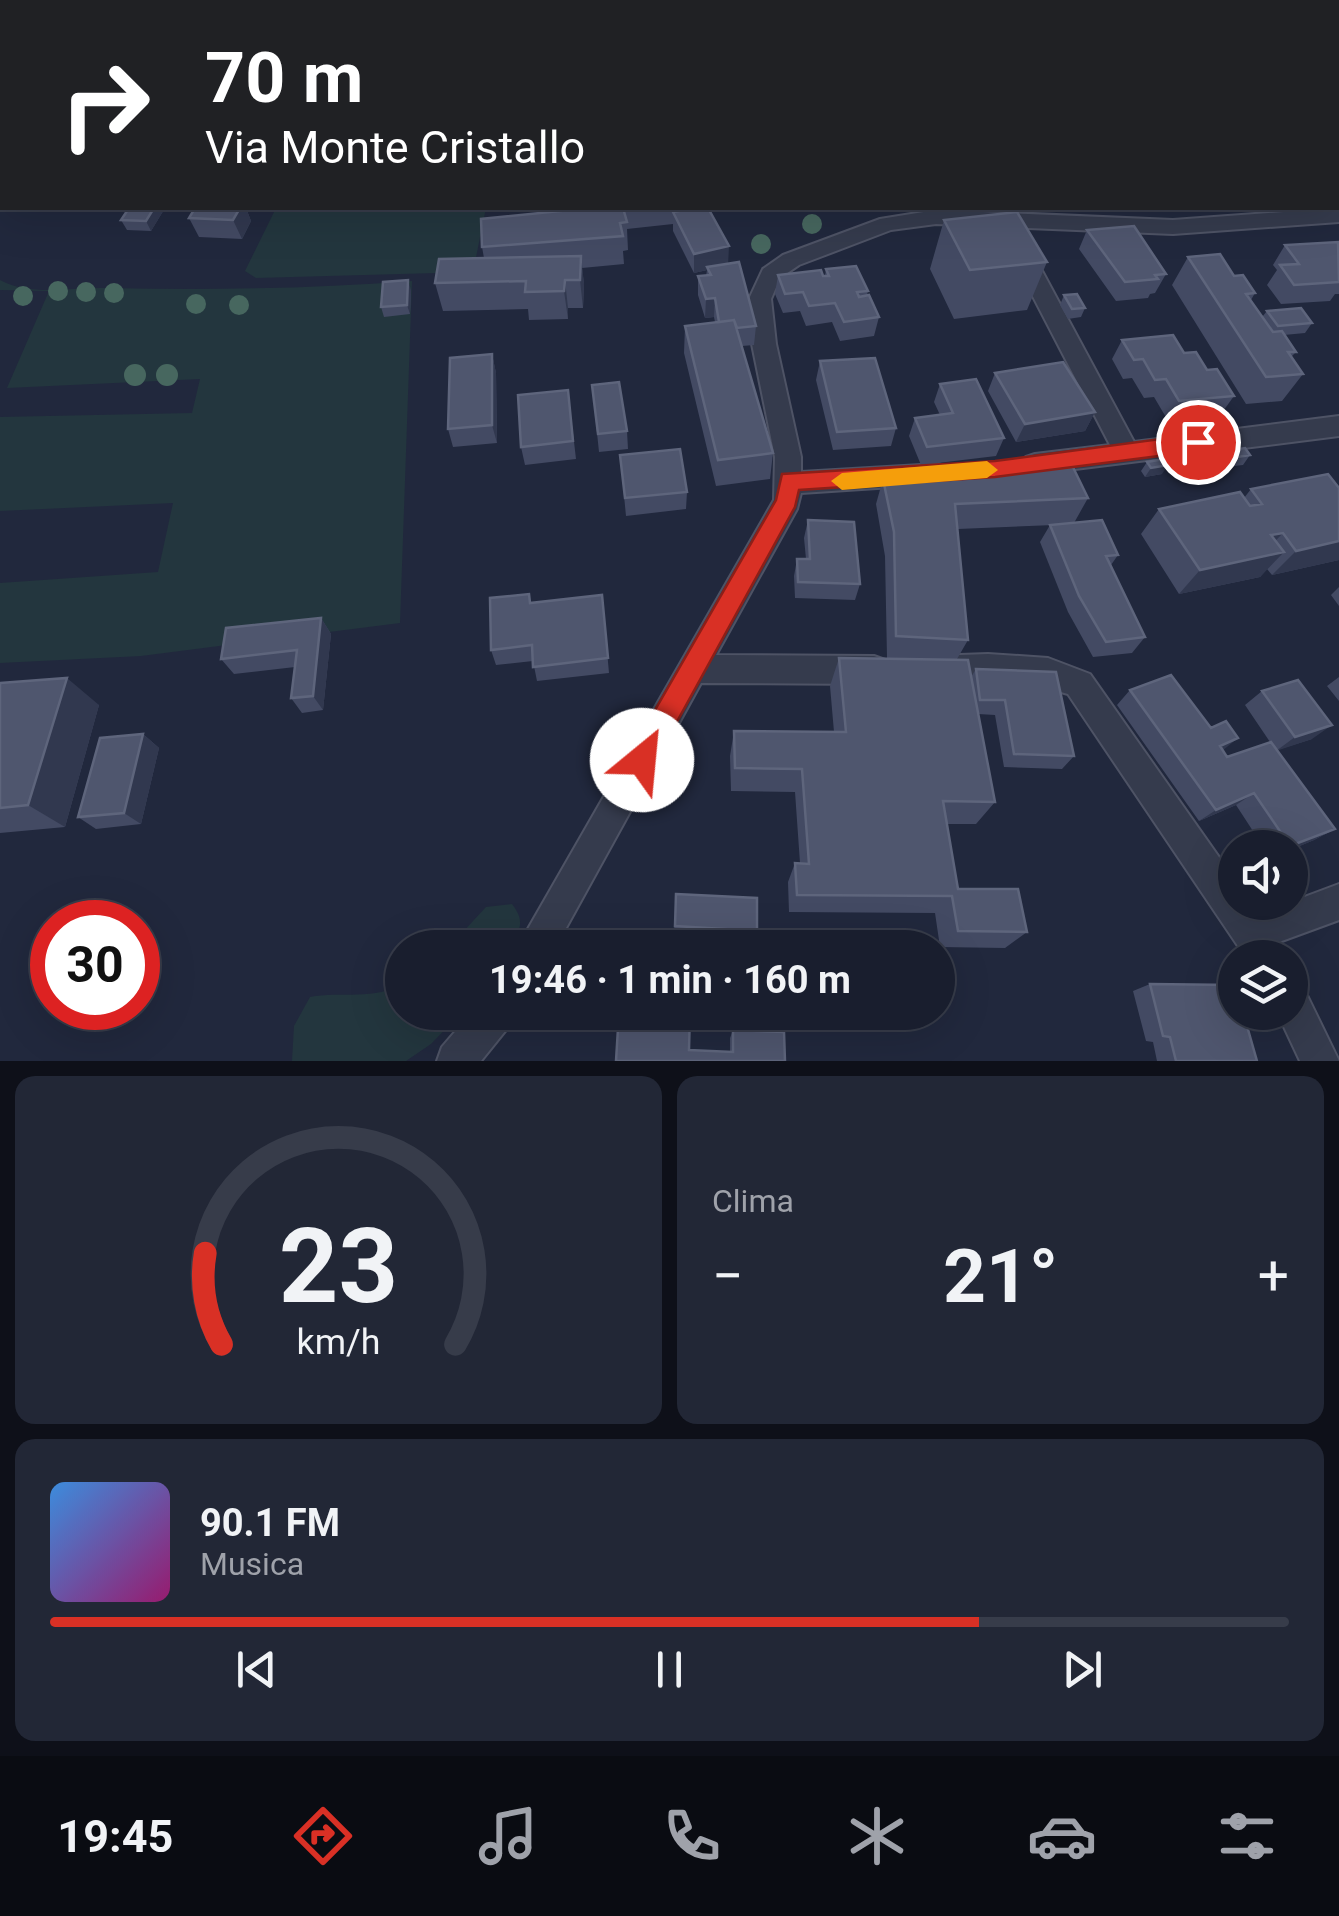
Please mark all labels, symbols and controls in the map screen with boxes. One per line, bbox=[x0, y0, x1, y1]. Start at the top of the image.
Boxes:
text: 70 m bbox=[205, 37, 363, 119]
icon: right bbox=[40, 40, 170, 170]
text: Via Monte Cristallo bbox=[205, 121, 585, 174]
pin bbox=[1156, 400, 1241, 485]
icon: arrive bbox=[1171, 415, 1226, 470]
position arrow bbox=[590, 708, 694, 812]
map controls bbox=[1218, 830, 1308, 1030]
button: sound bbox=[1218, 830, 1308, 920]
speed limit sign: 30 bbox=[30, 900, 160, 1030]
button: layers bbox=[1218, 940, 1308, 1030]
text: 19:46 · 1 min · 160 m bbox=[489, 958, 851, 1002]
text: Clima bbox=[712, 1182, 794, 1220]
text: 23 bbox=[279, 1206, 398, 1327]
text: 21° bbox=[943, 1232, 1058, 1320]
text: − bbox=[712, 1244, 743, 1308]
text: + bbox=[1258, 1244, 1289, 1308]
text: km/h bbox=[297, 1321, 380, 1363]
text: 90.1 FM bbox=[200, 1501, 340, 1545]
text: Musica bbox=[200, 1545, 304, 1583]
icon: previous bbox=[229, 1642, 284, 1697]
icon: pause bbox=[642, 1642, 697, 1697]
icon: next bbox=[1055, 1642, 1110, 1697]
icon: directions bbox=[288, 1801, 358, 1871]
icon: music bbox=[473, 1801, 543, 1871]
icon: phone bbox=[657, 1801, 727, 1871]
icon: climate bbox=[842, 1801, 912, 1871]
icon: car bbox=[1027, 1801, 1097, 1871]
icon: filters bbox=[1212, 1801, 1282, 1871]
text: 19:45 bbox=[57, 1810, 173, 1863]

